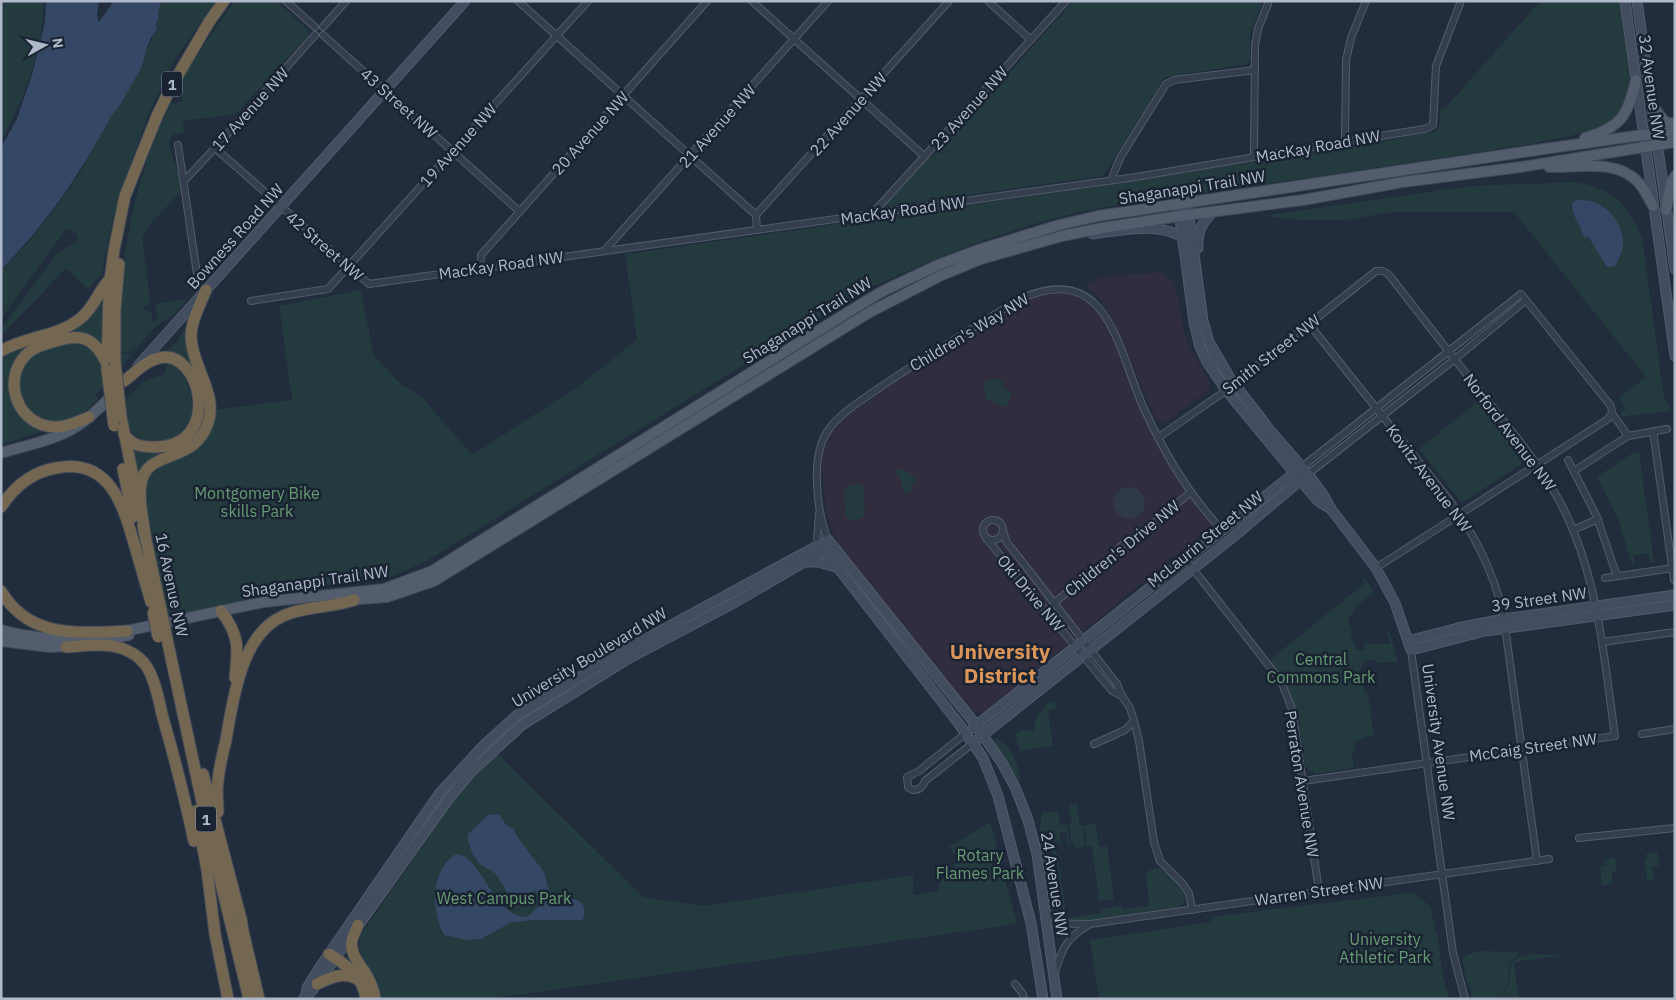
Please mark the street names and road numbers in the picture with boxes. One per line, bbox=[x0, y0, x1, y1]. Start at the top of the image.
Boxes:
street label: 32 Avenue NW bbox=[1635, 33, 1669, 141]
street label: 23 Avenue NW bbox=[926, 62, 1012, 154]
street label: 17 Avenue NW bbox=[207, 63, 293, 155]
street label: 43 Street NW bbox=[357, 63, 441, 143]
street label: 22 Avenue NW bbox=[805, 68, 891, 160]
road number: 1 bbox=[162, 72, 182, 96]
street label: 21 Avenue NW bbox=[674, 80, 760, 172]
street label: 20 Avenue NW bbox=[547, 87, 633, 179]
street label: 19 Avenue NW bbox=[415, 99, 501, 191]
street label: MacKay Road NW bbox=[1254, 125, 1382, 167]
street label: Shaganappi Trail NW bbox=[1117, 166, 1267, 208]
street label: Bowness Road NW bbox=[182, 179, 288, 293]
street label: MacKay Road NW bbox=[839, 191, 967, 229]
street label: 42 Street NW bbox=[282, 207, 368, 285]
street label: MacKay Road NW bbox=[437, 246, 565, 284]
street label: Shaganappi Trail NW bbox=[739, 272, 875, 368]
street label: Children's Way NW bbox=[906, 289, 1032, 375]
street label: Smith Street NW bbox=[1218, 309, 1324, 399]
street label: Norford Avenue NW bbox=[1459, 369, 1561, 495]
street label: Kovitz Avenue NW bbox=[1382, 420, 1476, 536]
street label: McLaurin Street NW bbox=[1143, 486, 1267, 592]
street label: Children's Drive NW bbox=[1061, 496, 1183, 600]
street label: 16 Avenue NW bbox=[151, 531, 193, 639]
street label: Oki Drive NW bbox=[993, 551, 1069, 635]
street label: Shaganappi Trail NW bbox=[240, 561, 390, 601]
street label: 39 Street NW bbox=[1490, 582, 1588, 616]
street label: University Boulevard NW bbox=[508, 603, 670, 711]
street label: University Avenue NW bbox=[1418, 662, 1460, 822]
street label: Perraton Avenue NW bbox=[1281, 709, 1323, 859]
street label: McCaig Street NW bbox=[1468, 728, 1598, 766]
road number: 1 bbox=[196, 806, 216, 832]
street label: 24 Avenue NW bbox=[1037, 830, 1073, 938]
street label: Warren Street NW bbox=[1254, 872, 1384, 910]

